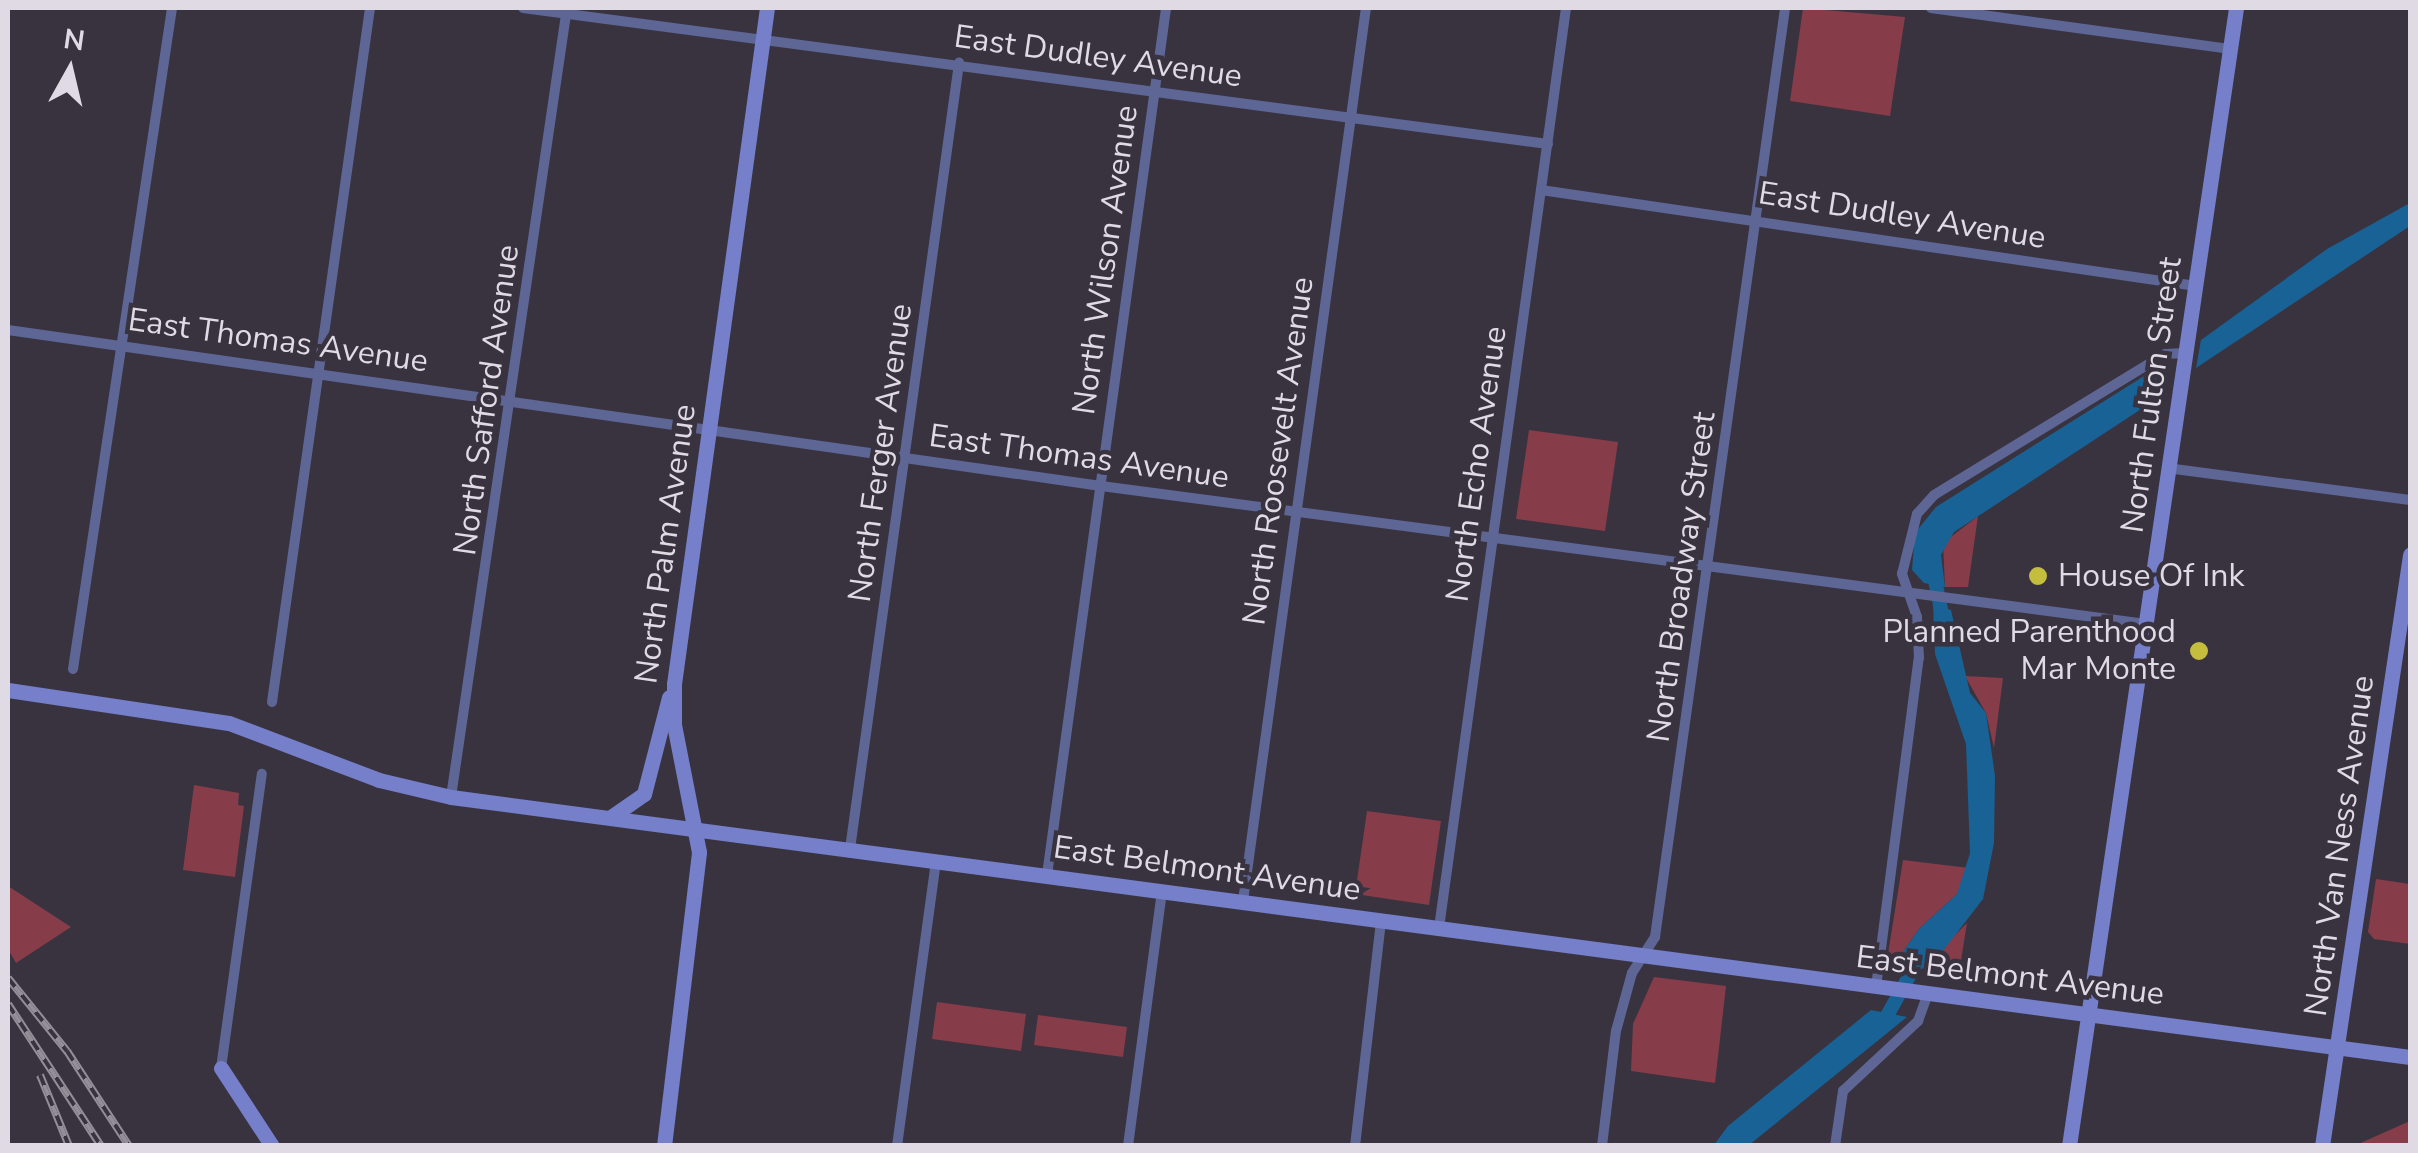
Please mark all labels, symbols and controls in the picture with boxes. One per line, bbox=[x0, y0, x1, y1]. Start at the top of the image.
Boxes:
street label: East Dudley Avenue bbox=[952, 18, 1244, 96]
north arrow bbox=[20, 20, 120, 120]
text: N bbox=[61, 20, 87, 61]
street label: North Wilson Avenue bbox=[1065, 103, 1147, 417]
street label: East Dudley Avenue bbox=[1756, 174, 2048, 258]
street label: North Safford Avenue bbox=[446, 242, 528, 558]
street label: North Fulton Street bbox=[2114, 255, 2190, 535]
street label: North Roosevelt Avenue bbox=[1236, 275, 1322, 627]
street label: East Thomas Avenue bbox=[126, 301, 430, 381]
street label: North Ferger Avenue bbox=[841, 301, 921, 605]
street label: North Echo Avenue bbox=[1439, 324, 1515, 604]
street label: North Palm Avenue bbox=[627, 402, 705, 686]
street label: North Broadway Street bbox=[1640, 409, 1724, 745]
street label: East Thomas Avenue bbox=[927, 417, 1231, 497]
place label: House Of Ink bbox=[2058, 557, 2245, 595]
marker: House Of Ink bbox=[2027, 565, 2049, 587]
place label: Planned Parenthood Mar Monte bbox=[1883, 614, 2176, 689]
marker: Planned Parenthood Mar Monte bbox=[2186, 638, 2212, 664]
street label: North Van Ness Avenue bbox=[2297, 673, 2383, 1019]
street label: East Belmont Avenue bbox=[1051, 828, 1363, 910]
street label: East Belmont Avenue bbox=[1854, 938, 2166, 1014]

